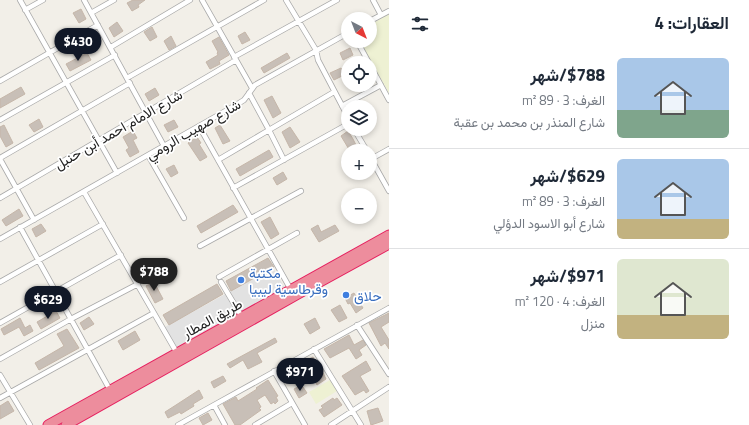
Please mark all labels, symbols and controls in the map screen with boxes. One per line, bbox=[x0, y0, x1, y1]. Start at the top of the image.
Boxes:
text: العقارات: 4 bbox=[654, 10, 729, 36]
north arrow bbox=[341, 12, 377, 48]
map controls bbox=[341, 12, 377, 224]
icon: filters bbox=[409, 13, 431, 35]
pin: $430 bbox=[54, 28, 102, 62]
text: $430 bbox=[63, 31, 93, 51]
button: locate bbox=[341, 56, 377, 92]
text: $788/شهر bbox=[530, 62, 605, 88]
icon: home bbox=[649, 74, 697, 122]
street label: شارع الامام احمد أبن حنبل bbox=[50, 84, 187, 175]
text: الغرف: 3 · 89 m² bbox=[522, 90, 605, 110]
street label: شارع صهيب الرومي bbox=[142, 93, 245, 166]
button: layers bbox=[341, 100, 377, 136]
text: شارع المنذر بن محمد بن عقبة bbox=[454, 112, 605, 132]
button: + bbox=[341, 144, 377, 180]
text: $629/شهر bbox=[530, 163, 605, 189]
icon: home bbox=[649, 175, 697, 223]
button: − bbox=[341, 188, 377, 224]
text: الغرف: 3 · 89 m² bbox=[522, 191, 605, 211]
text: شارع أبو الاسود الدؤلي bbox=[493, 213, 605, 233]
pin: $788 bbox=[130, 258, 178, 292]
text: $788 bbox=[139, 261, 169, 281]
place label: مكتبة وقرطاسية ليبيا bbox=[249, 262, 328, 299]
text: $971/شهر bbox=[530, 263, 605, 289]
marker: مكتبة وقرطاسية ليبيا bbox=[236, 275, 246, 285]
icon: home bbox=[649, 275, 697, 323]
place label: حلاق bbox=[354, 285, 382, 306]
pin: $629 bbox=[24, 286, 72, 320]
text: $629 bbox=[33, 289, 63, 309]
marker: حلاق bbox=[341, 290, 351, 300]
text: الغرف: 4 · 120 m² bbox=[515, 291, 605, 311]
street label: طريق المطار bbox=[177, 293, 246, 344]
text: منزل bbox=[581, 313, 605, 333]
pin: $971 bbox=[276, 358, 324, 392]
text: $971 bbox=[285, 361, 315, 381]

